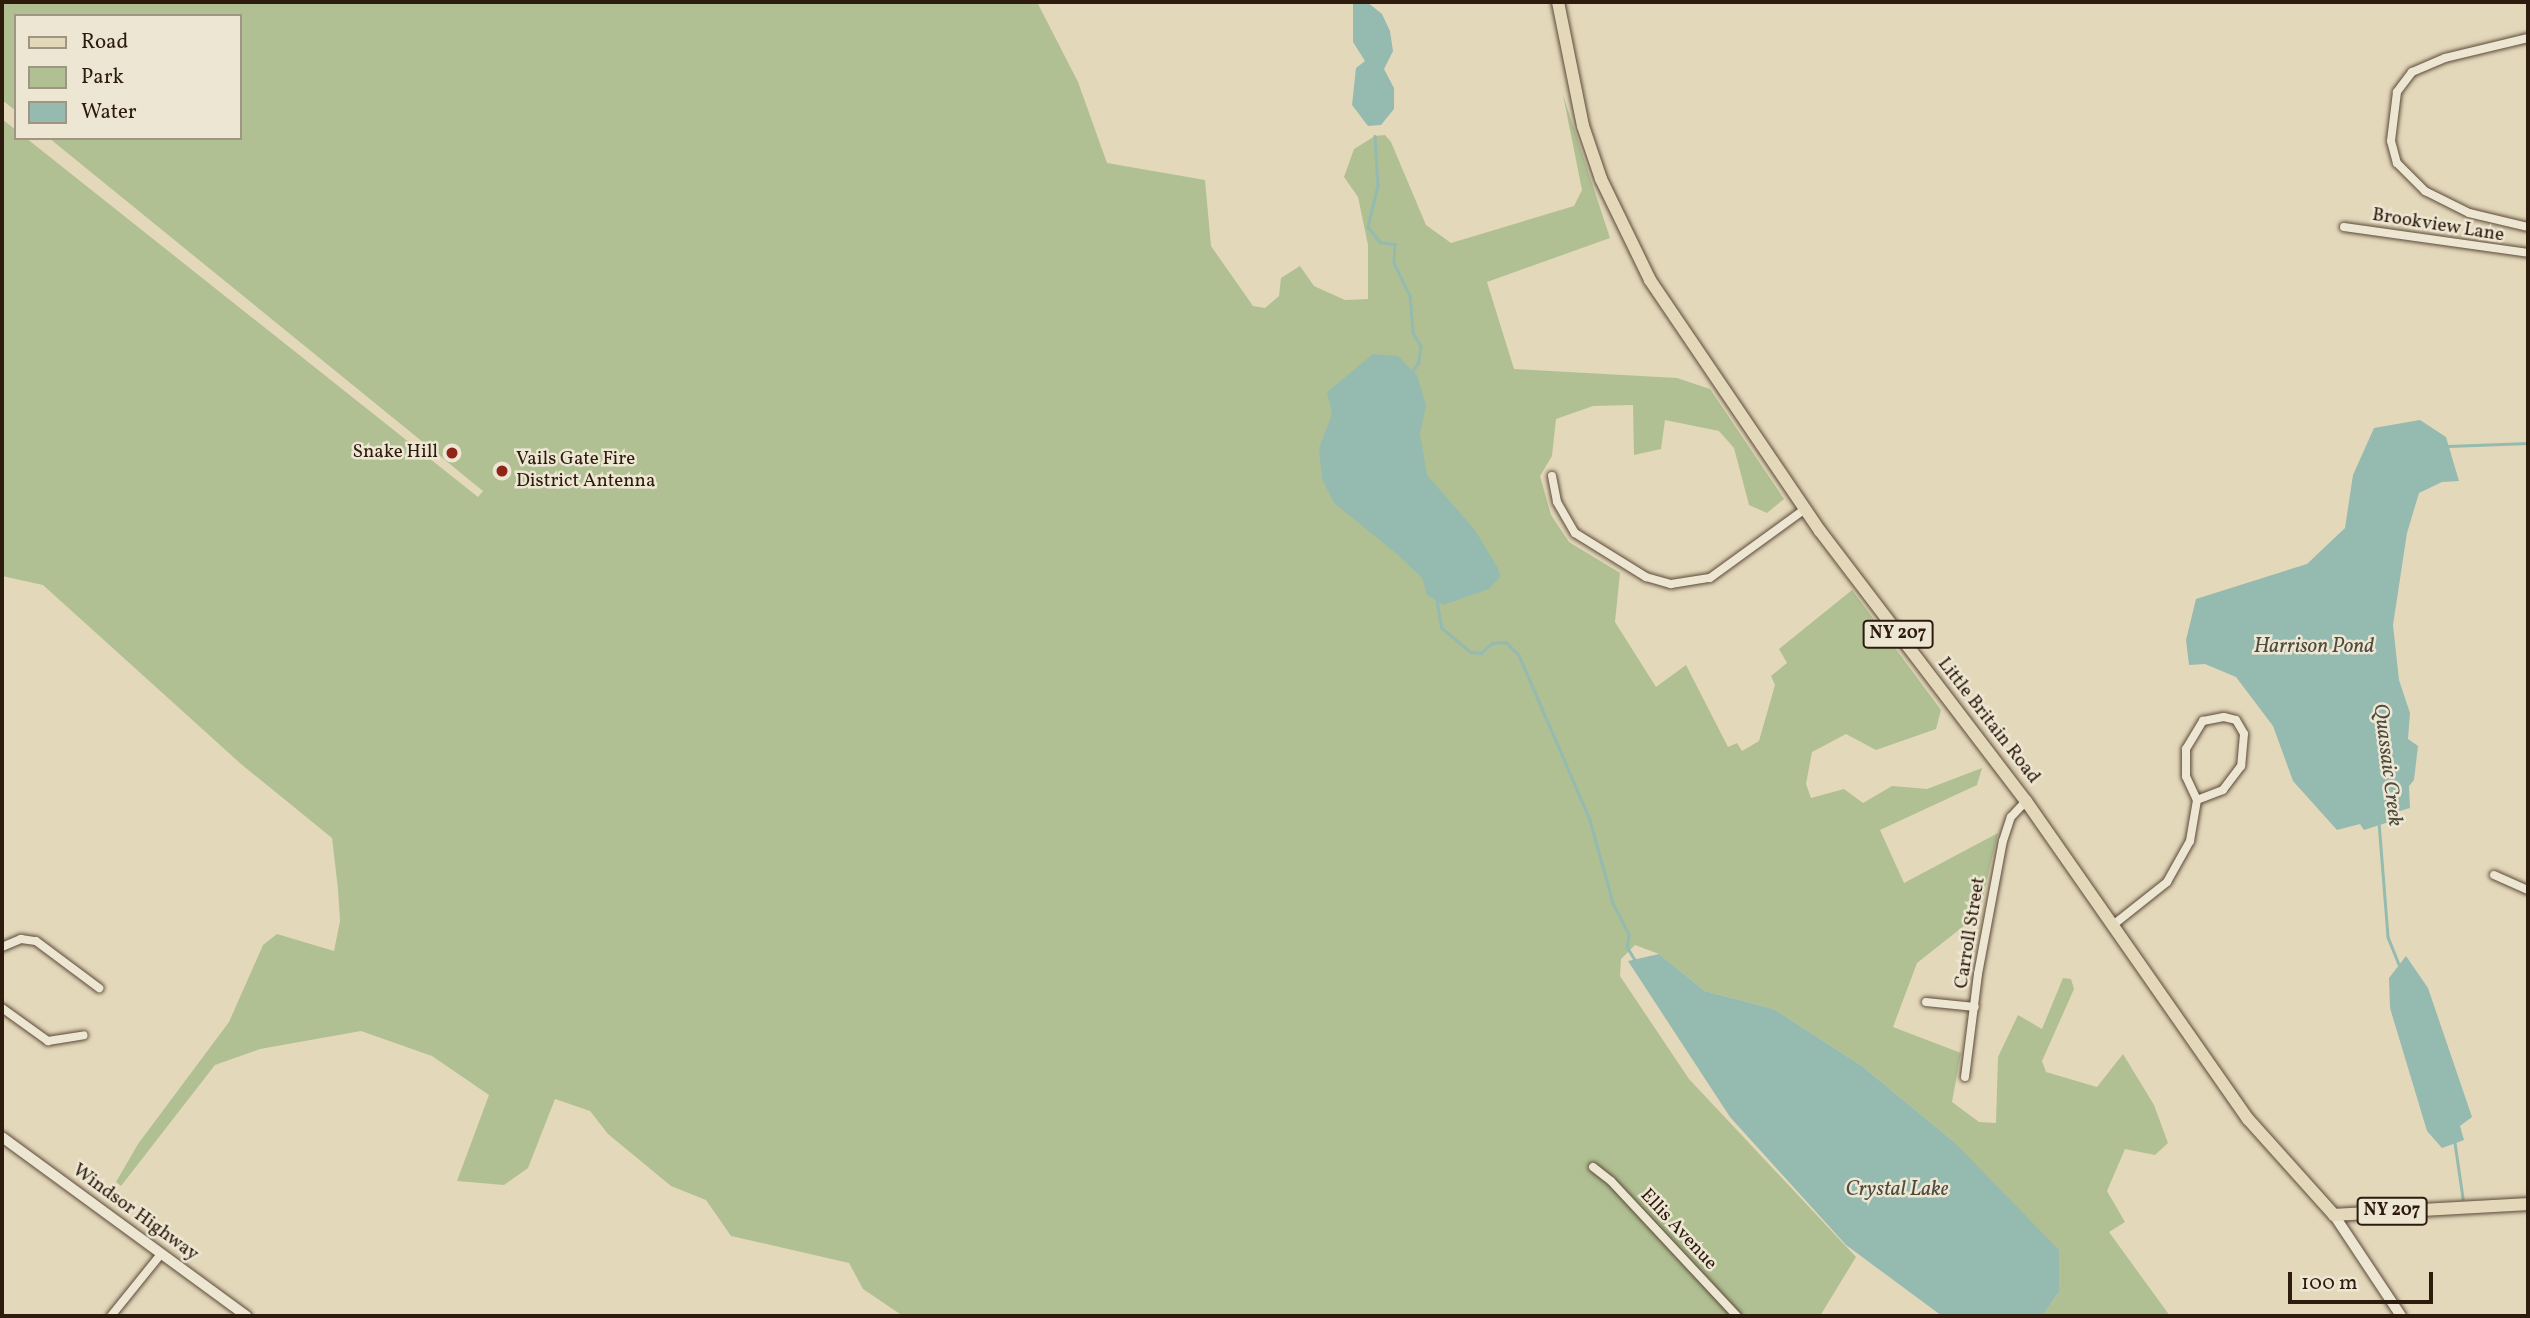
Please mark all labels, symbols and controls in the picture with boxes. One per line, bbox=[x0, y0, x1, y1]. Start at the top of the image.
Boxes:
legend bbox=[14, 14, 242, 140]
text: Road bbox=[81, 28, 128, 57]
text: Park bbox=[81, 63, 124, 92]
text: Water bbox=[81, 98, 137, 127]
street label: Brookview Lane bbox=[2370, 204, 2506, 248]
place label: Snake Hill bbox=[352, 442, 438, 464]
marker: Snake Hill bbox=[444, 445, 460, 461]
place label: Vails Gate Fire District Antenna bbox=[516, 449, 655, 493]
marker: Vails Gate Fire District Antenna bbox=[494, 463, 510, 479]
road number: NY 207 bbox=[1861, 620, 1935, 648]
water label: Harrison Pond bbox=[2254, 634, 2374, 660]
street label: Little Britain Road bbox=[1932, 654, 2044, 788]
water label: Quassaic Creek bbox=[2367, 702, 2407, 828]
street label: Carroll Street bbox=[1951, 876, 1991, 990]
street label: Windsor Highway bbox=[67, 1160, 203, 1266]
water label: Crystal Lake bbox=[1846, 1177, 1948, 1203]
street label: Ellis Avenue bbox=[1635, 1185, 1721, 1275]
road number: NY 207 bbox=[2355, 1196, 2429, 1226]
scale bar bbox=[2292, 1258, 2437, 1302]
text: 100 m bbox=[2301, 1269, 2358, 1298]

